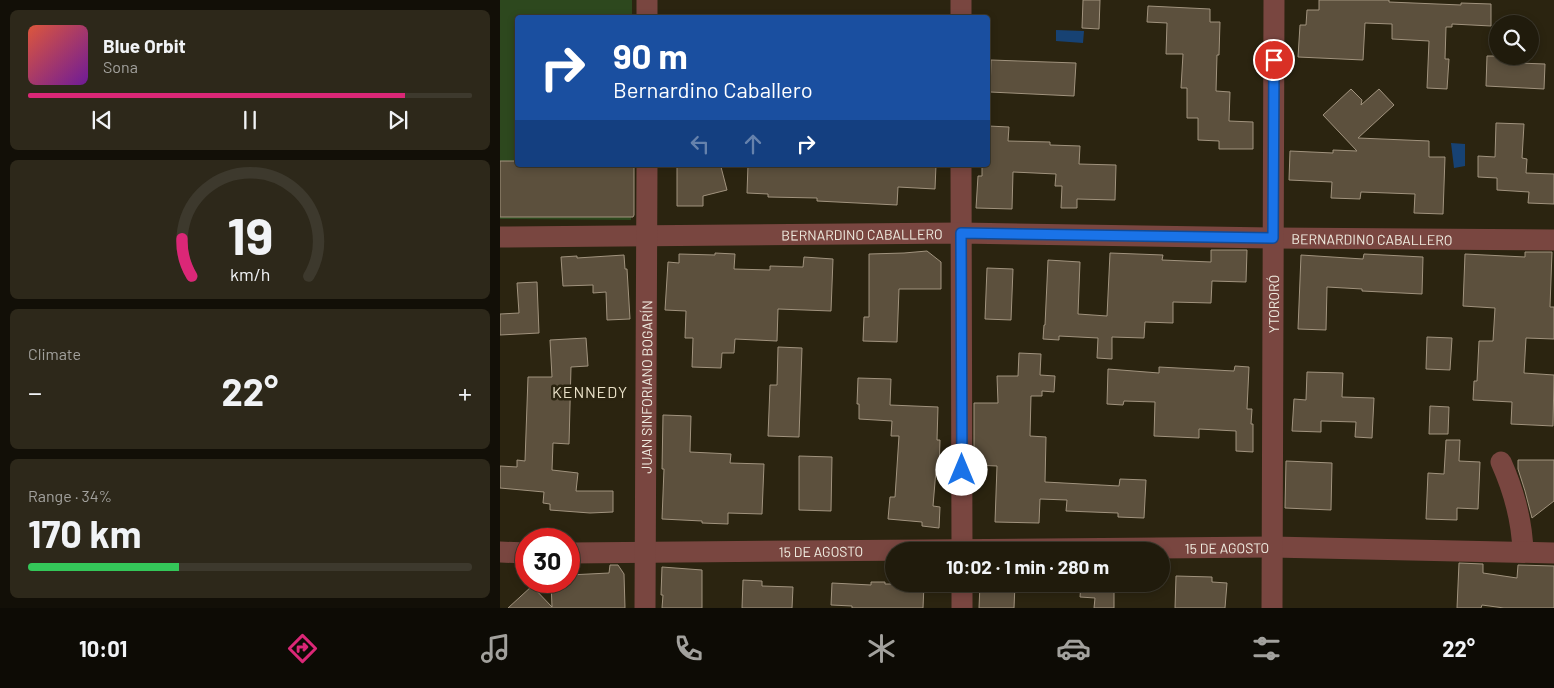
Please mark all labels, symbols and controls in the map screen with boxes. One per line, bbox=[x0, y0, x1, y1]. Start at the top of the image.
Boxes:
map controls bbox=[1489, 15, 1539, 65]
button: search bbox=[1489, 15, 1539, 65]
text: Blue Orbit bbox=[103, 34, 186, 57]
text: 90 m bbox=[613, 34, 688, 76]
icon: right bbox=[530, 35, 595, 100]
pin bbox=[1253, 39, 1295, 81]
icon: arrive bbox=[1260, 46, 1288, 74]
text: Sona bbox=[103, 57, 138, 76]
text: Bernardino Caballero bbox=[613, 76, 813, 102]
icon: previous bbox=[88, 106, 116, 134]
icon: pause bbox=[236, 106, 264, 134]
icon: next bbox=[384, 106, 412, 134]
icon: left bbox=[686, 130, 714, 158]
icon: ahead bbox=[739, 130, 767, 158]
icon: right bbox=[792, 130, 820, 158]
text: 19 bbox=[227, 203, 273, 265]
street label: BERNARDINO CABALLERO bbox=[781, 225, 943, 243]
street label: BERNARDINO CABALLERO bbox=[1291, 230, 1453, 248]
text: km/h bbox=[230, 263, 270, 285]
street label: YTORORÓ bbox=[1264, 275, 1282, 333]
street label: JUAN SINFORIANO BOGARÍN bbox=[637, 300, 655, 474]
text: Climate bbox=[28, 344, 81, 363]
text: 22° bbox=[222, 368, 278, 414]
text: − bbox=[28, 375, 42, 409]
text: + bbox=[458, 375, 472, 409]
district label: KENNEDY bbox=[552, 382, 628, 401]
position arrow bbox=[935, 443, 987, 495]
text: Range · 34% bbox=[28, 486, 112, 505]
text: 170 km bbox=[28, 510, 142, 556]
speed limit sign: 30 bbox=[515, 528, 580, 593]
street label: 15 DE AGOSTO bbox=[1185, 539, 1269, 556]
street label: 15 DE AGOSTO bbox=[779, 542, 863, 560]
text: 10:02 · 1 min · 280 m bbox=[946, 555, 1109, 578]
icon: directions bbox=[285, 631, 320, 666]
icon: music bbox=[478, 631, 513, 666]
icon: phone bbox=[671, 631, 706, 666]
icon: climate bbox=[864, 631, 899, 666]
icon: car bbox=[1056, 631, 1091, 666]
icon: filters bbox=[1249, 631, 1284, 666]
text: 10:01 bbox=[79, 635, 127, 661]
text: 22° bbox=[1442, 635, 1475, 661]

